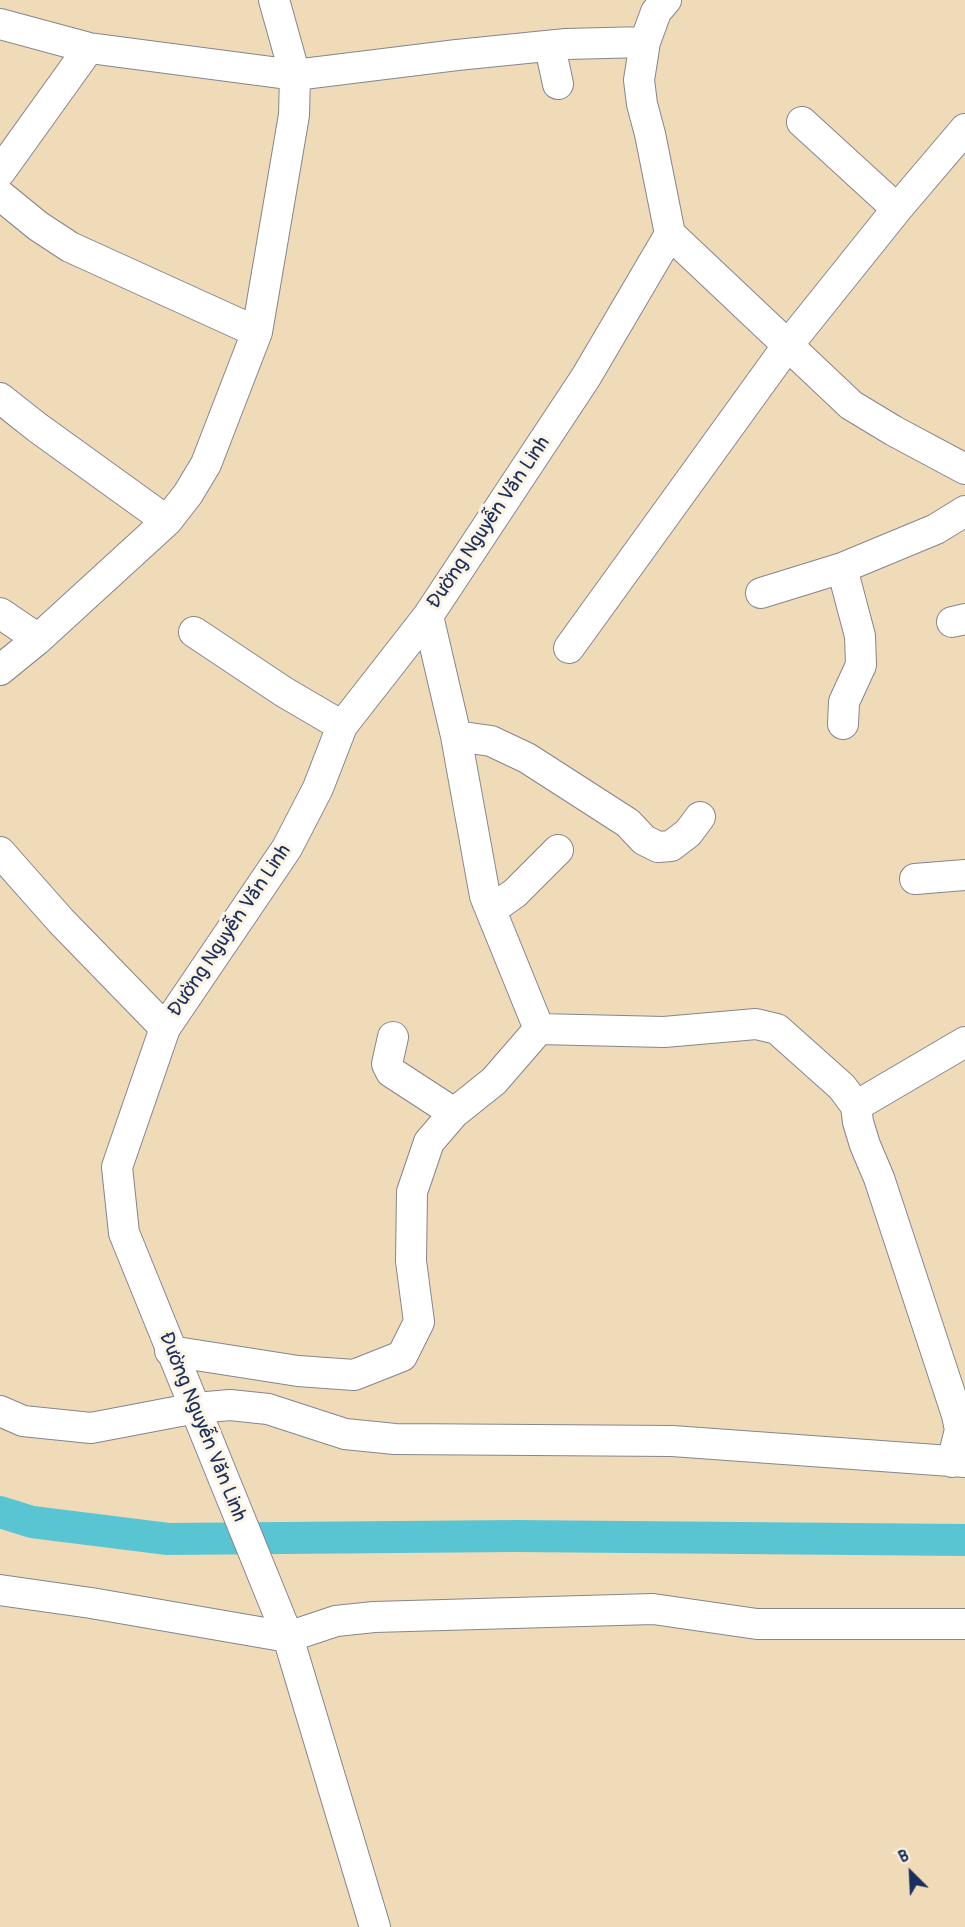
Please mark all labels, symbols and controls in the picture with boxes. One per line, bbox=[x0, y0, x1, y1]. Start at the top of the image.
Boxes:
street label: Đường Nguyễn Văn Linh bbox=[422, 432, 556, 614]
street label: Đường Nguyễn Văn Linh bbox=[163, 840, 297, 1022]
street label: Đường Nguyễn Văn Linh bbox=[153, 1329, 251, 1525]
north arrow bbox=[881, 1843, 941, 1903]
text: B bbox=[895, 1846, 912, 1868]

